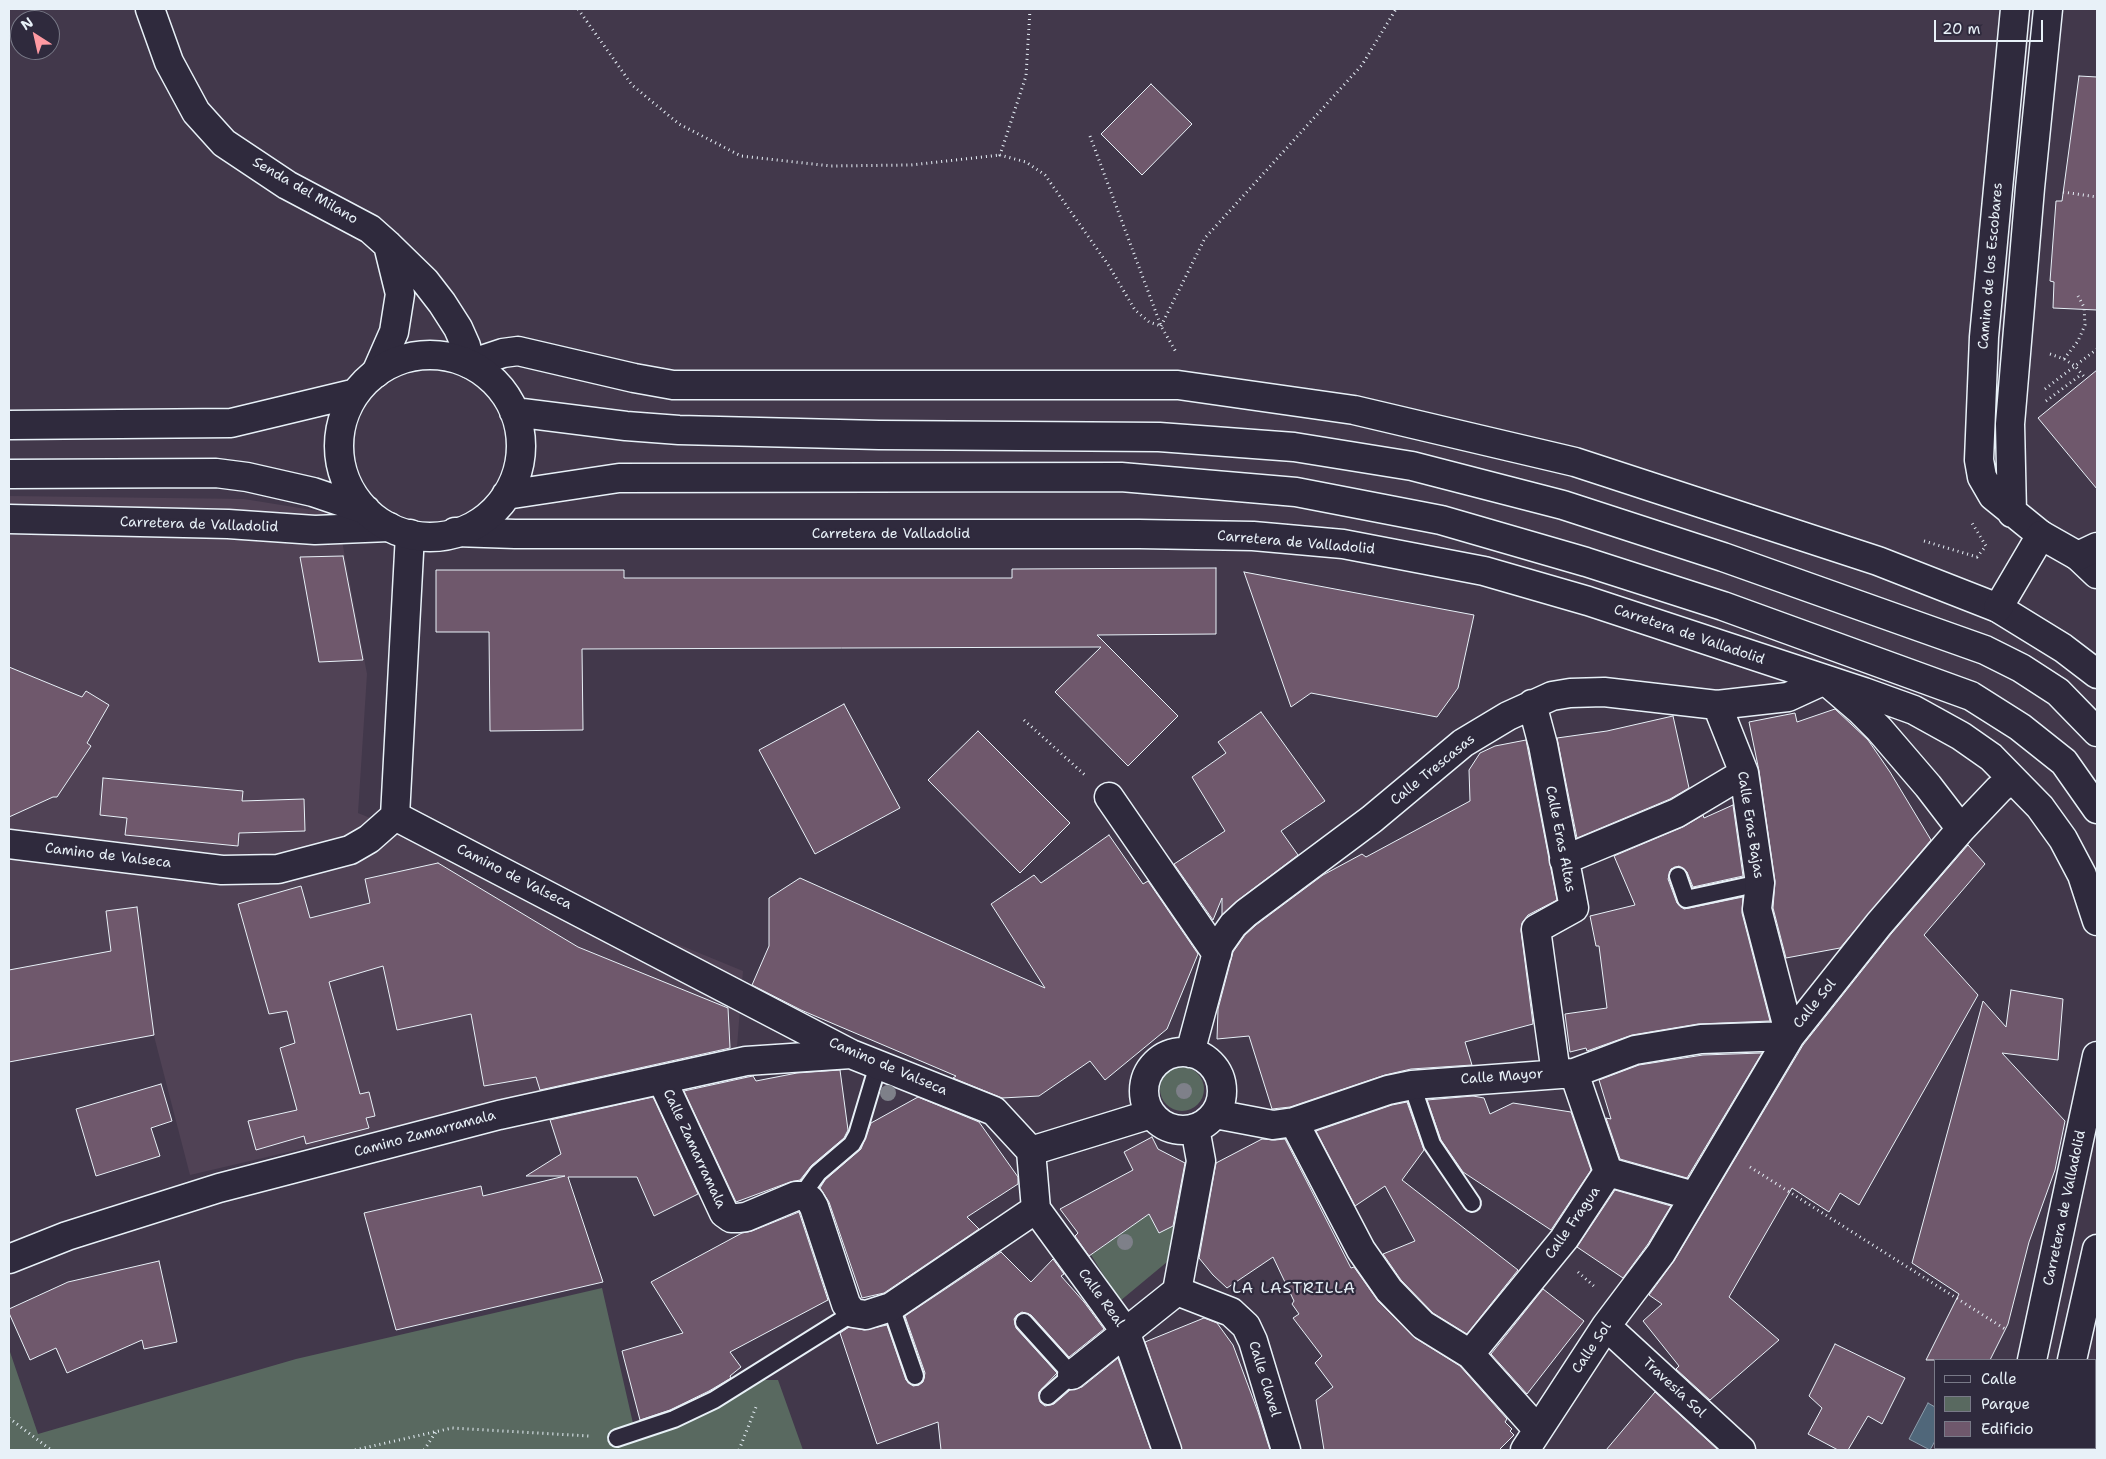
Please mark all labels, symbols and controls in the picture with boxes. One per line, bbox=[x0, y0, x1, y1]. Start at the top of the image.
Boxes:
north arrow bbox=[10, 10, 60, 60]
scale bar bbox=[1936, 10, 2045, 42]
text: N bbox=[17, 13, 37, 34]
text: 20 m bbox=[1942, 19, 1981, 39]
street label: Senda del Milano bbox=[249, 154, 361, 228]
street label: Camino de los Escobares bbox=[1975, 182, 2007, 350]
street label: Carretera de Valladolid bbox=[120, 514, 278, 536]
street label: Carretera de Valladolid bbox=[812, 526, 970, 542]
street label: Carretera de Valladolid bbox=[1216, 528, 1376, 558]
street label: Carretera de Valladolid bbox=[1611, 601, 1767, 669]
street label: Calle Trescasas bbox=[1387, 731, 1479, 809]
street label: Calle Eras Bajas bbox=[1733, 770, 1767, 880]
street label: Calle Eras Altas bbox=[1541, 784, 1579, 894]
street label: Camino de Valseca bbox=[44, 840, 172, 872]
street label: Camino de Valseca bbox=[454, 841, 574, 913]
street label: Calle Sol bbox=[1790, 976, 1840, 1032]
street label: Camino de Valseca bbox=[826, 1034, 950, 1100]
street label: Calle Mayor bbox=[1460, 1066, 1544, 1088]
street label: Calle Zamarramala bbox=[659, 1087, 729, 1211]
street label: Camino Zamarramala bbox=[352, 1107, 498, 1161]
street label: Carretera de Valladolid bbox=[2040, 1129, 2090, 1287]
street label: Calle Fragua bbox=[1542, 1184, 1604, 1262]
street label: Calle Real bbox=[1074, 1266, 1128, 1330]
district label: LA LASTRILLA bbox=[1231, 1279, 1357, 1299]
street label: Calle Sol bbox=[1569, 1319, 1615, 1377]
street label: Calle Clavel bbox=[1245, 1339, 1283, 1419]
street label: Travesía Sol bbox=[1639, 1354, 1709, 1422]
legend bbox=[1934, 1359, 2096, 1449]
text: Calle bbox=[1981, 1369, 2017, 1389]
text: Parque bbox=[1981, 1394, 2030, 1414]
text: Edificio bbox=[1981, 1419, 2033, 1439]

